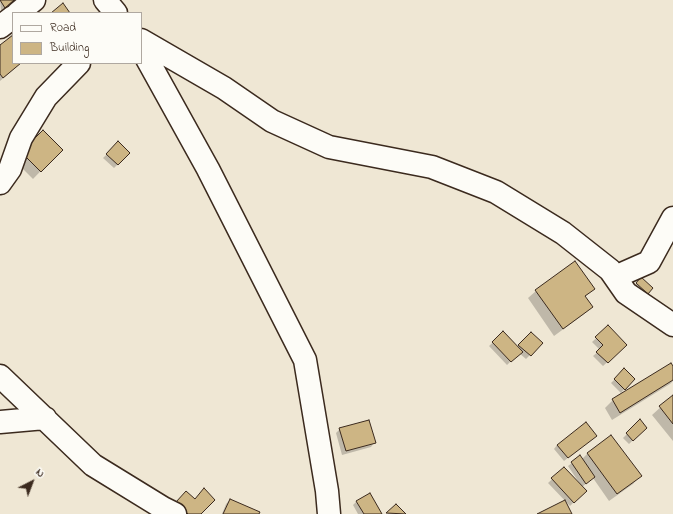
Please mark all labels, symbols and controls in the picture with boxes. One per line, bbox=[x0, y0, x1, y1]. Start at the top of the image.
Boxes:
legend bbox=[12, 12, 142, 64]
text: Road bbox=[50, 19, 76, 37]
text: Building bbox=[50, 39, 89, 57]
north arrow bbox=[12, 462, 52, 502]
text: N bbox=[32, 465, 48, 482]

